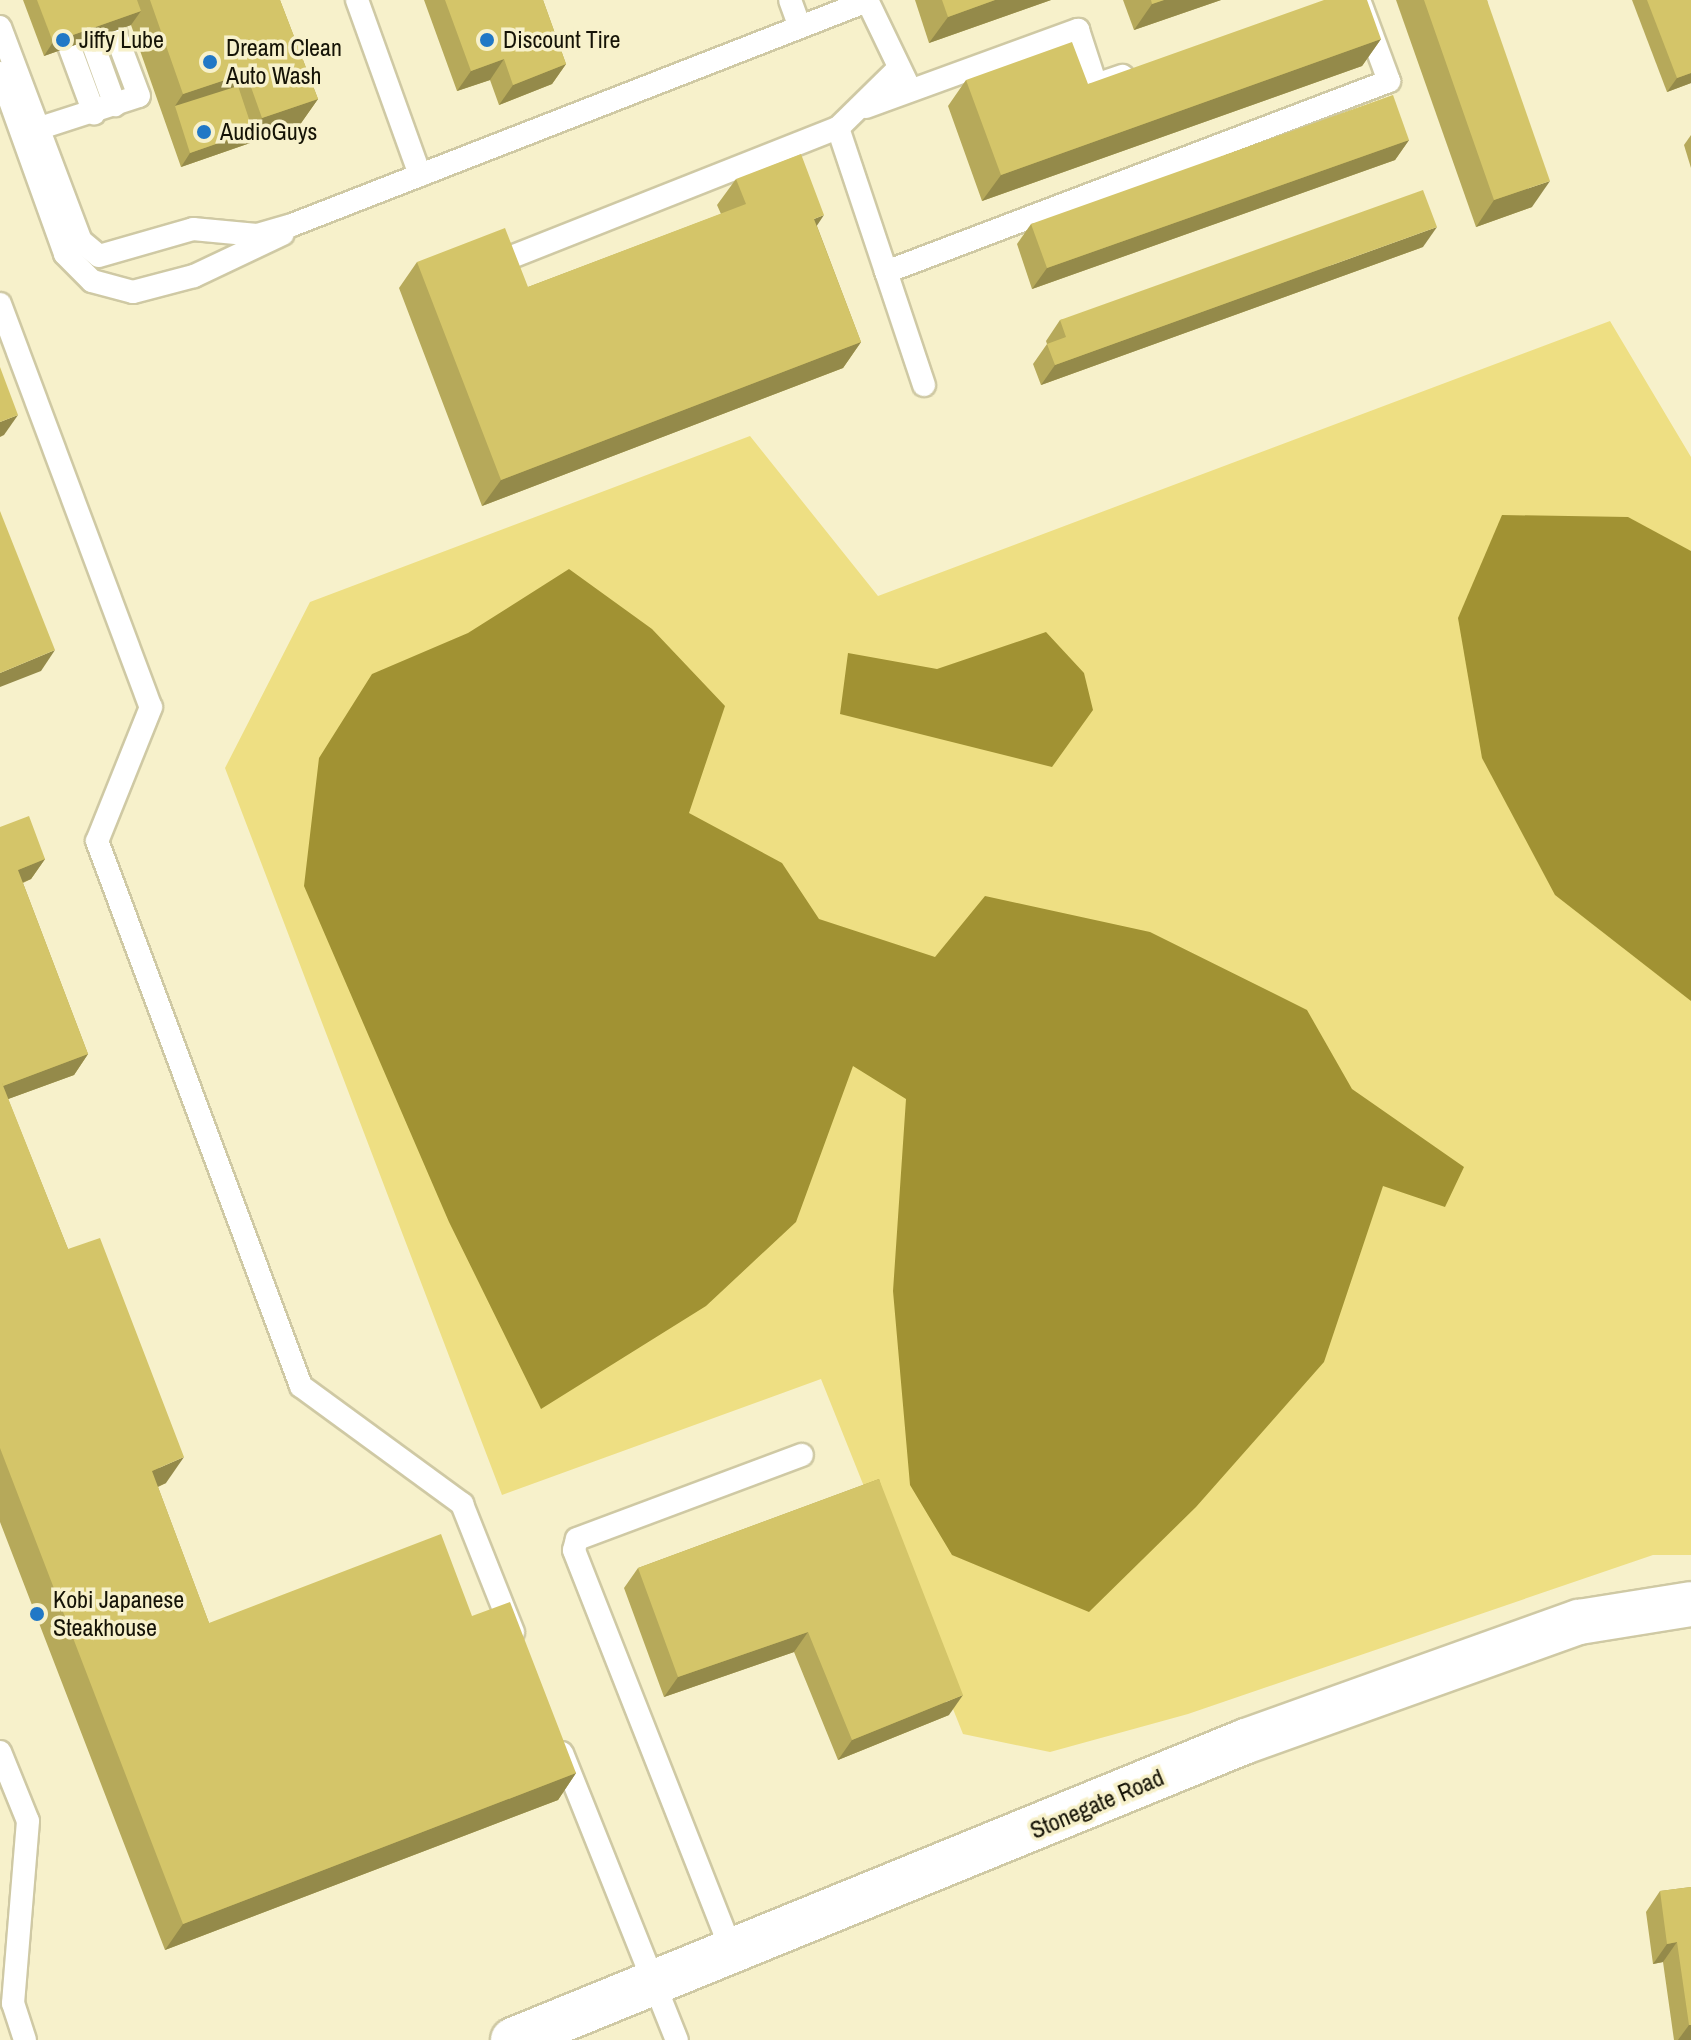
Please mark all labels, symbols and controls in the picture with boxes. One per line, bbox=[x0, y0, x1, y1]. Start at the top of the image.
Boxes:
place label: Jiffy Lube bbox=[79, 26, 164, 54]
place label: Discount Tire bbox=[503, 26, 621, 54]
marker: Jiffy Lube bbox=[54, 31, 72, 49]
marker: Discount Tire bbox=[478, 31, 496, 49]
place label: Dream Clean Auto Wash bbox=[226, 34, 342, 90]
marker: Dream Clean Auto Wash bbox=[201, 53, 219, 71]
place label: AudioGuys bbox=[220, 118, 317, 146]
marker: AudioGuys bbox=[195, 123, 213, 141]
place label: Kobi Japanese Steakhouse bbox=[53, 1586, 184, 1642]
marker: Kobi Japanese Steakhouse bbox=[28, 1605, 46, 1623]
street label: Stonegate Road bbox=[1026, 1763, 1168, 1845]

